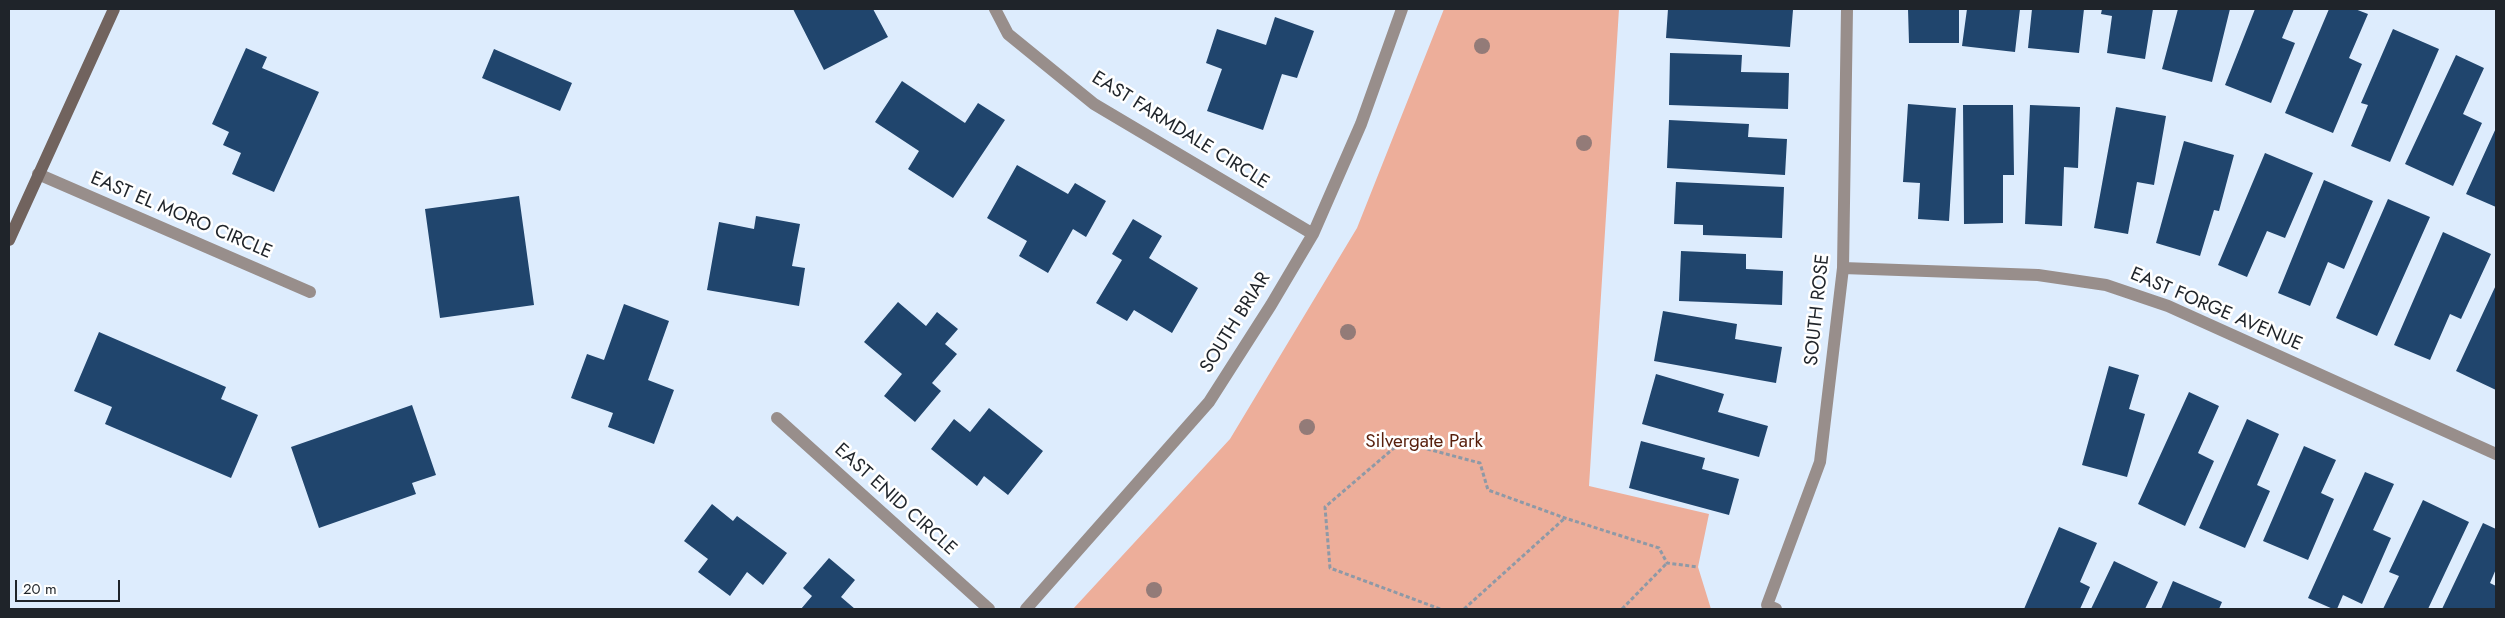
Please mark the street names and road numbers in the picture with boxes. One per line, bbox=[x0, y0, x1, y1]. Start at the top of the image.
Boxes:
street label: EAST FARMDALE CIRCLE bbox=[1087, 67, 1273, 195]
street label: EAST EL MORO CIRCLE bbox=[87, 167, 275, 265]
street label: SOUTH ROSE bbox=[1801, 253, 1835, 367]
street label: EAST FORGE AVENUE bbox=[2127, 263, 2305, 357]
street label: SOUTH BRIAR bbox=[1196, 268, 1276, 378]
street label: EAST ENID CIRCLE bbox=[829, 439, 961, 561]

